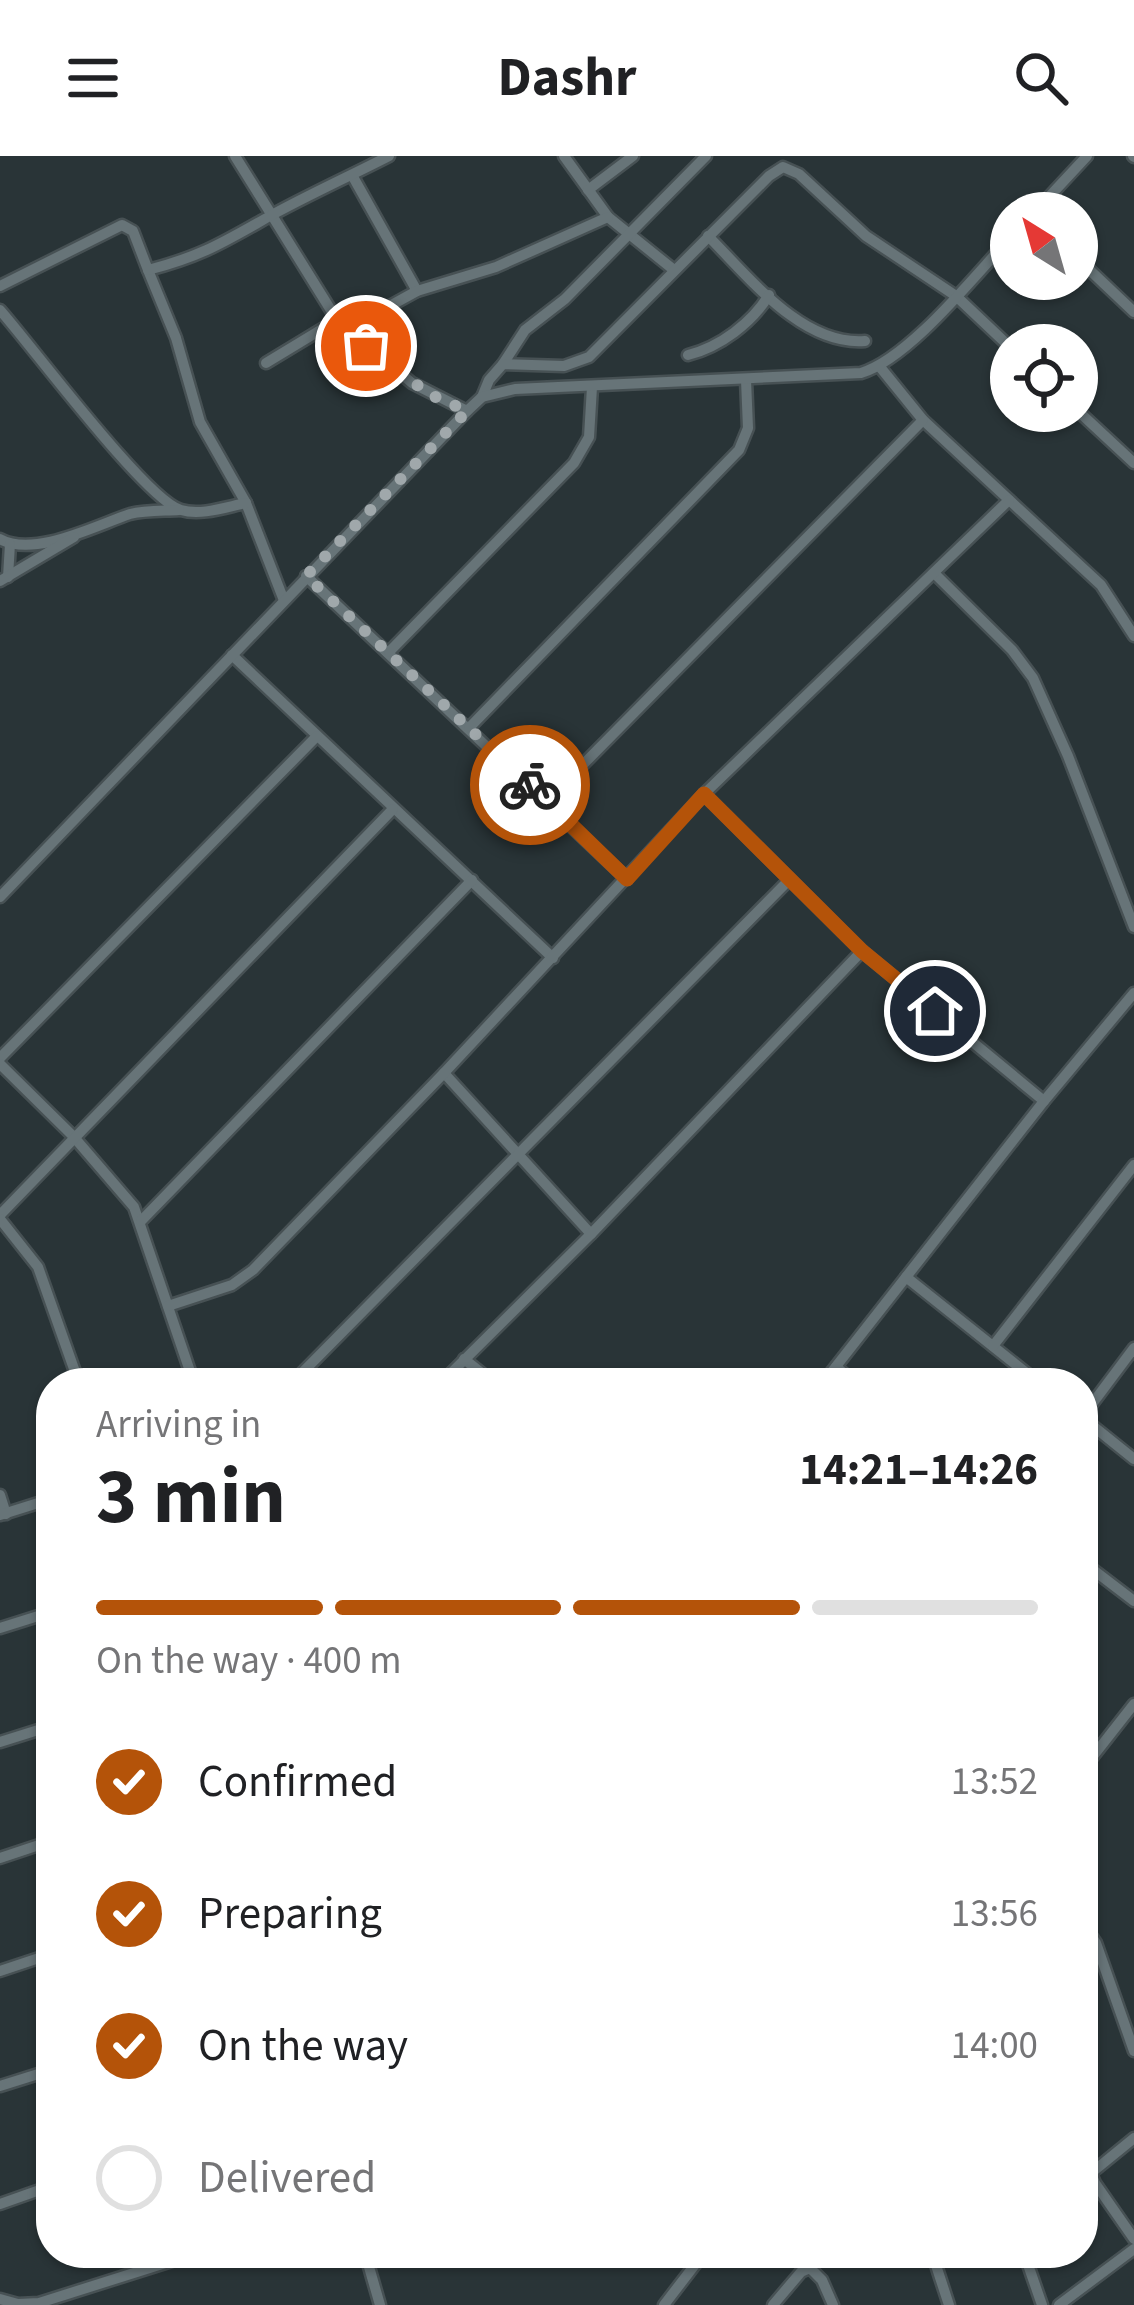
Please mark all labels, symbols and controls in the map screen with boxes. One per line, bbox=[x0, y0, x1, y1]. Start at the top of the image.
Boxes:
text: Dashr bbox=[498, 40, 637, 117]
icon: menu bbox=[60, 45, 126, 111]
icon: search bbox=[1008, 45, 1074, 111]
north arrow bbox=[990, 192, 1098, 300]
map controls bbox=[990, 192, 1098, 432]
pin bbox=[315, 295, 417, 397]
icon: bag bbox=[333, 313, 399, 379]
button: locate bbox=[990, 324, 1098, 432]
courier bbox=[470, 725, 590, 845]
icon: bike bbox=[497, 752, 563, 818]
pin bbox=[884, 960, 986, 1062]
icon: home bbox=[902, 978, 968, 1044]
text: Arriving in bbox=[96, 1397, 261, 1453]
text: 14:21–14:26 bbox=[799, 1438, 1038, 1502]
text: 3 min bbox=[96, 1442, 286, 1553]
text: On the way · 400 m bbox=[96, 1633, 402, 1689]
icon: check bbox=[96, 1749, 162, 1815]
text: Confirmed bbox=[198, 1750, 397, 1814]
text: 13:52 bbox=[951, 1754, 1038, 1810]
icon: check bbox=[96, 1881, 162, 1947]
text: Preparing bbox=[198, 1882, 382, 1946]
text: 13:56 bbox=[951, 1886, 1038, 1942]
icon: check bbox=[96, 2013, 162, 2079]
text: On the way bbox=[198, 2014, 408, 2078]
text: 14:00 bbox=[951, 2018, 1038, 2074]
text: Delivered bbox=[198, 2146, 376, 2210]

